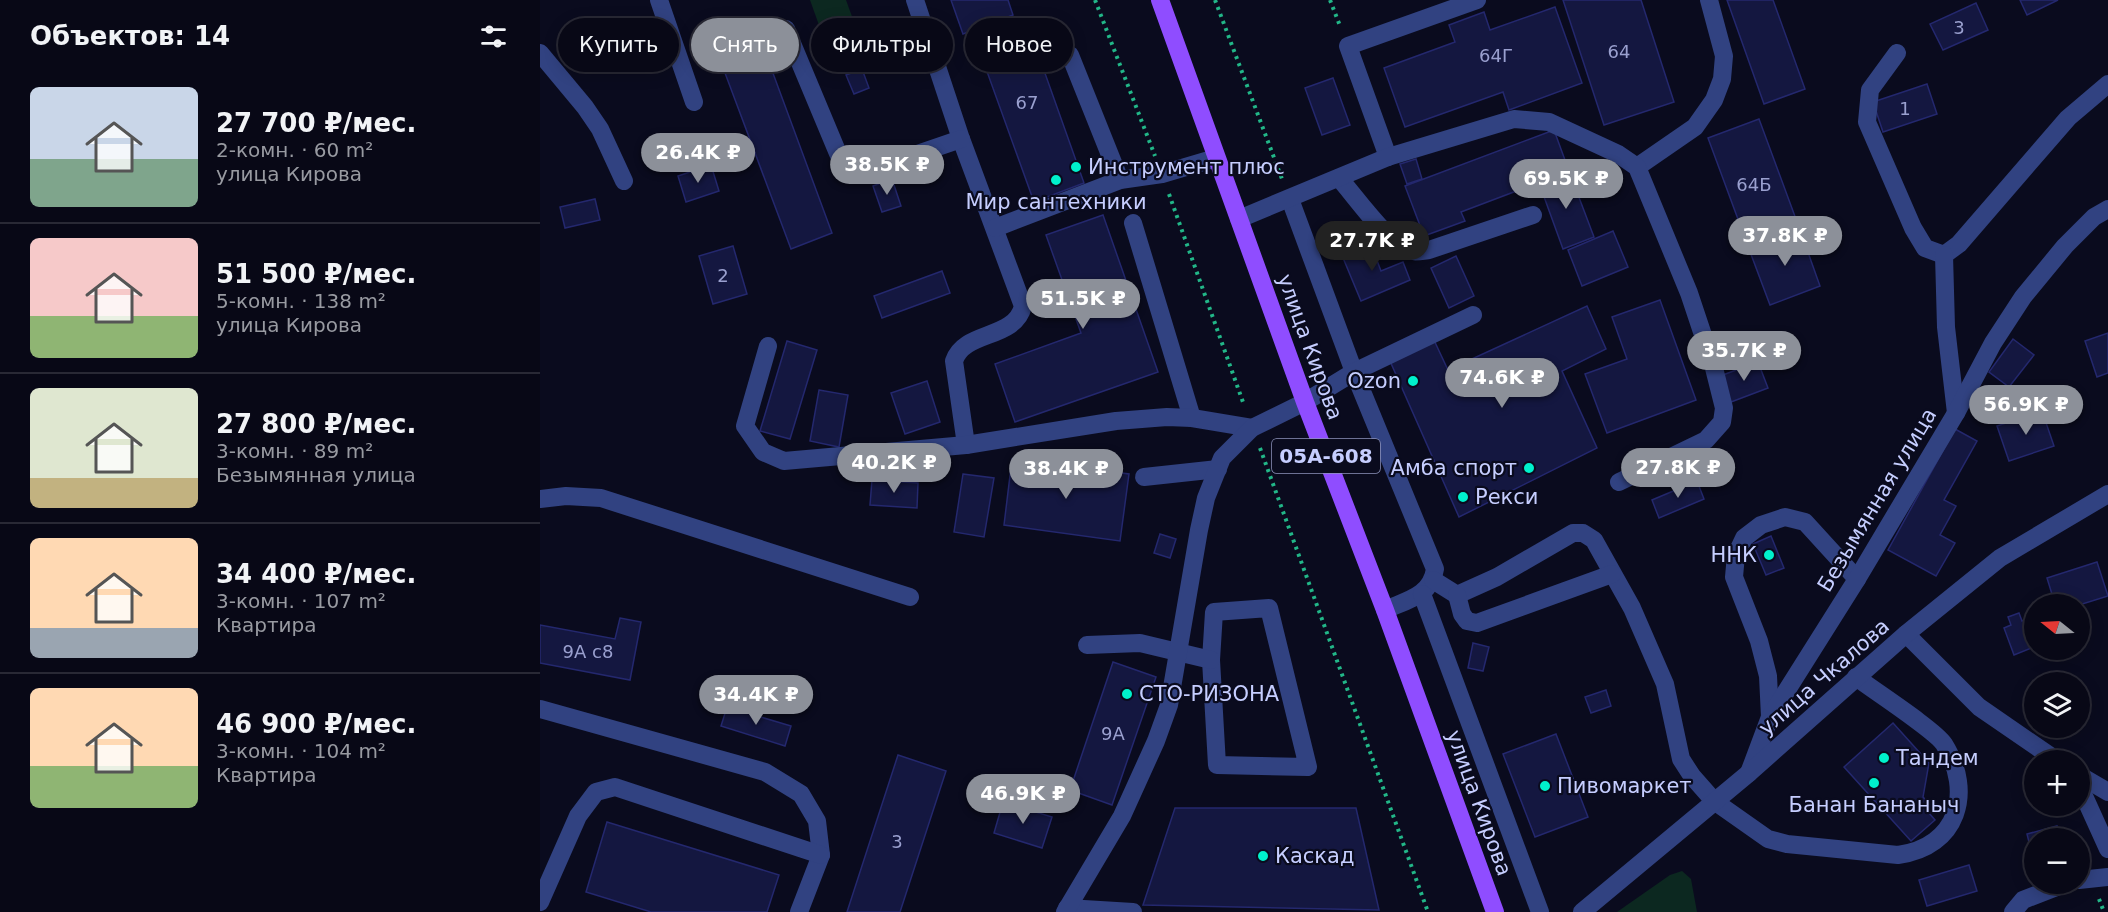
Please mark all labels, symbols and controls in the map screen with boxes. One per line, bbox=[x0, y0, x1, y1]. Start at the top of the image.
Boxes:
house number: 3 bbox=[1953, 17, 1965, 38]
chip: Купить bbox=[558, 18, 679, 72]
chip: Снять bbox=[691, 18, 799, 72]
chip: Фильтры bbox=[811, 18, 953, 72]
chip: Новое bbox=[965, 18, 1073, 72]
icon: filters bbox=[477, 20, 510, 53]
text: Объектов: 14 bbox=[30, 21, 230, 51]
house number: 64 bbox=[1608, 41, 1630, 62]
house number: 64Г bbox=[1479, 45, 1513, 66]
house number: 67 bbox=[1016, 92, 1038, 113]
house number: 1 bbox=[1899, 98, 1911, 119]
text: 27 700 ₽/мес. bbox=[216, 108, 416, 138]
icon: home bbox=[78, 111, 150, 183]
pin: 26.4K ₽ bbox=[643, 133, 753, 184]
text: 2-комн. · 60 m² bbox=[216, 138, 373, 162]
text: 26.4K ₽ bbox=[655, 140, 741, 164]
pin: 38.5K ₽ bbox=[832, 145, 942, 196]
text: 38.5K ₽ bbox=[844, 152, 930, 176]
place label: Инструмент плюс bbox=[1088, 155, 1285, 179]
pin: 69.5K ₽ bbox=[1511, 159, 1621, 210]
marker: Инструмент плюс bbox=[1069, 160, 1083, 174]
text: улица Кирова bbox=[216, 162, 362, 186]
text: 69.5K ₽ bbox=[1523, 166, 1609, 190]
marker: Мир сантехники bbox=[1049, 173, 1063, 187]
house number: 64Б bbox=[1736, 174, 1772, 195]
place label: Мир сантехники bbox=[965, 190, 1147, 214]
pin: 37.8K ₽ bbox=[1730, 216, 1840, 267]
pin: 27.7K ₽ bbox=[1317, 221, 1427, 272]
text: 37.8K ₽ bbox=[1742, 223, 1828, 247]
text: 27.7K ₽ bbox=[1329, 228, 1415, 252]
text: 51 500 ₽/мес. bbox=[216, 259, 416, 289]
icon: home bbox=[78, 262, 150, 334]
house number: 2 bbox=[717, 265, 729, 286]
street label: улица Кирова bbox=[1273, 271, 1347, 423]
pin: 51.5K ₽ bbox=[1028, 279, 1138, 330]
text: 51.5K ₽ bbox=[1040, 286, 1126, 310]
text: 5-комн. · 138 m² bbox=[216, 289, 386, 313]
text: улица Кирова bbox=[216, 313, 362, 337]
pin: 35.7K ₽ bbox=[1689, 331, 1799, 382]
text: 35.7K ₽ bbox=[1701, 338, 1787, 362]
pin: 74.6K ₽ bbox=[1447, 358, 1557, 409]
text: 74.6K ₽ bbox=[1459, 365, 1545, 389]
place label: Ozon bbox=[1347, 369, 1401, 393]
marker: Ozon bbox=[1406, 374, 1420, 388]
pin: 56.9K ₽ bbox=[1971, 385, 2081, 436]
text: 56.9K ₽ bbox=[1983, 392, 2069, 416]
street label: Безымянная улица bbox=[1813, 404, 1941, 596]
text: 27 800 ₽/мес. bbox=[216, 409, 416, 439]
icon: home bbox=[78, 412, 150, 484]
text: 3-комн. · 89 m² bbox=[216, 439, 373, 463]
road number: 05А-608 bbox=[1272, 439, 1380, 473]
pin: 40.2K ₽ bbox=[839, 443, 949, 494]
pin: 27.8K ₽ bbox=[1623, 448, 1733, 499]
pin: 38.4K ₽ bbox=[1011, 449, 1121, 500]
text: 40.2K ₽ bbox=[851, 450, 937, 474]
text: 27.8K ₽ bbox=[1635, 455, 1721, 479]
text: 38.4K ₽ bbox=[1023, 456, 1109, 480]
place label: Амба спорт bbox=[1391, 456, 1517, 480]
marker: Амба спорт bbox=[1522, 461, 1536, 475]
text: Безымянная улица bbox=[216, 463, 416, 487]
place label: Рекси bbox=[1475, 485, 1538, 509]
marker: Рекси bbox=[1456, 490, 1470, 504]
place label: ННК bbox=[1711, 543, 1757, 567]
marker: ННК bbox=[1762, 548, 1776, 562]
text: 34 400 ₽/мес. bbox=[216, 559, 416, 589]
icon: home bbox=[78, 562, 150, 634]
text: 3-комн. · 107 m² bbox=[216, 589, 386, 613]
north arrow bbox=[2024, 594, 2090, 660]
map controls bbox=[2024, 594, 2090, 894]
text: Квартира bbox=[216, 613, 317, 637]
street label: улица Чкалова bbox=[1754, 614, 1894, 740]
house number: 9А с8 bbox=[563, 641, 613, 662]
button: layers bbox=[2024, 672, 2090, 738]
pin: 34.4K ₽ bbox=[701, 675, 811, 726]
text: 34.4K ₽ bbox=[713, 682, 799, 706]
place label: СТО-РИЗОНА bbox=[1139, 682, 1280, 706]
marker: СТО-РИЗОНА bbox=[1120, 687, 1134, 701]
text: 46 900 ₽/мес. bbox=[216, 709, 416, 739]
icon: home bbox=[78, 712, 150, 784]
house number: 9А bbox=[1101, 723, 1126, 744]
street label: улица Кирова bbox=[1442, 727, 1516, 879]
text: 3-комн. · 104 m² bbox=[216, 739, 386, 763]
place label: Тандем bbox=[1895, 746, 1979, 770]
button: + bbox=[2024, 750, 2090, 816]
marker: Тандем bbox=[1877, 751, 1891, 765]
text: Квартира bbox=[216, 763, 317, 787]
pin: 46.9K ₽ bbox=[968, 774, 1078, 825]
place label: Пивомаркет bbox=[1557, 774, 1692, 798]
marker: Банан Бананыч bbox=[1867, 776, 1881, 790]
marker: Пивомаркет bbox=[1538, 779, 1552, 793]
text: 46.9K ₽ bbox=[980, 781, 1066, 805]
place label: Банан Бананыч bbox=[1789, 793, 1959, 817]
button: − bbox=[2024, 828, 2090, 894]
house number: 3 bbox=[891, 831, 903, 852]
place label: Каскад bbox=[1275, 844, 1354, 868]
marker: Каскад bbox=[1256, 849, 1270, 863]

